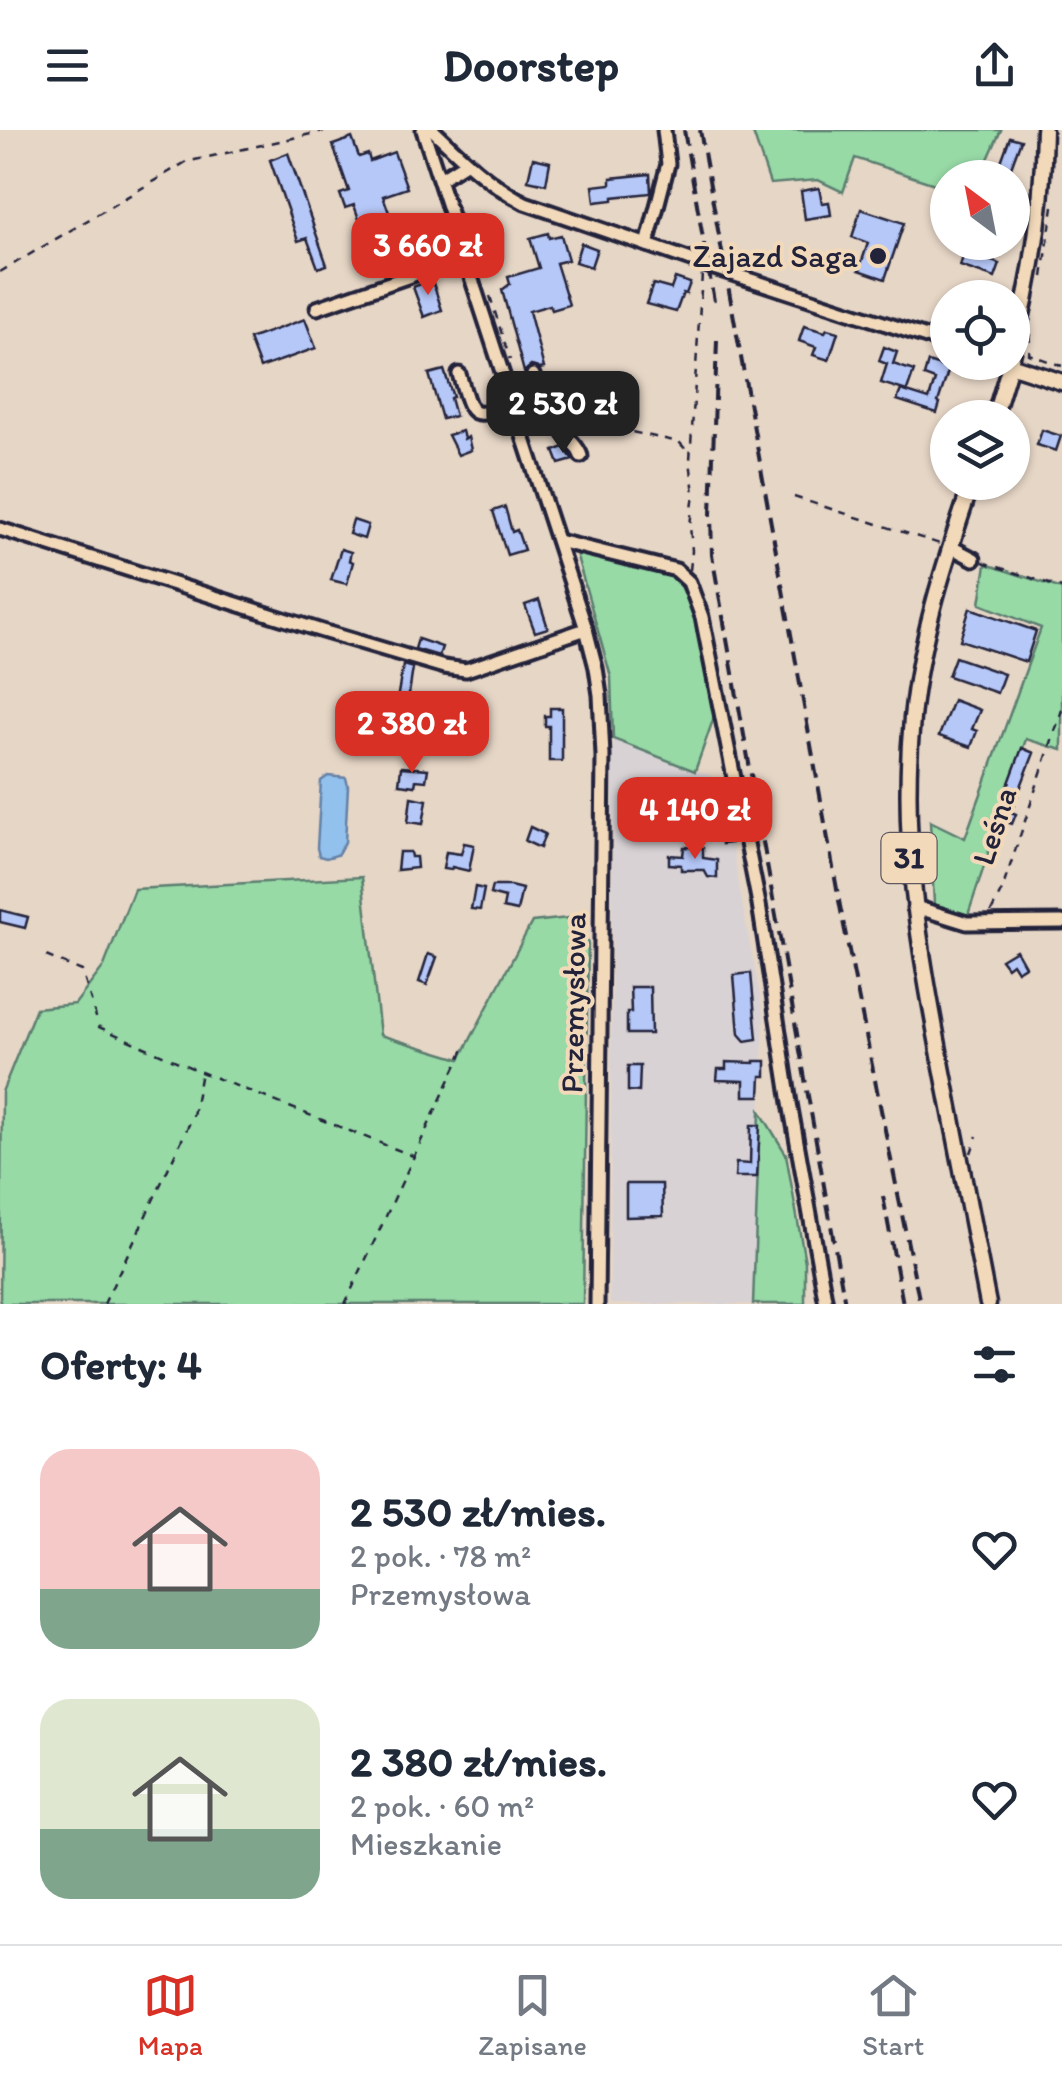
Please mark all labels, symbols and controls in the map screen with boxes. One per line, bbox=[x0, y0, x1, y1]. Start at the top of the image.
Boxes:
icon: menu bbox=[40, 38, 95, 93]
text: Doorstep bbox=[443, 38, 619, 92]
icon: share bbox=[967, 38, 1022, 93]
north arrow bbox=[930, 160, 1030, 260]
map controls bbox=[930, 160, 1030, 500]
pin: 3 660 zł bbox=[325, 213, 531, 298]
text: 3 660 zł bbox=[373, 226, 483, 264]
place label: Zajazd Saga bbox=[693, 237, 858, 275]
marker: Zajazd Saga bbox=[867, 245, 889, 267]
button: locate bbox=[930, 280, 1030, 380]
pin: 2 530 zł bbox=[460, 371, 666, 456]
text: 2 530 zł bbox=[508, 384, 618, 422]
button: layers bbox=[930, 400, 1030, 500]
pin: 2 380 zł bbox=[309, 691, 515, 776]
text: 2 380 zł bbox=[357, 704, 467, 742]
pin: 4 140 zł bbox=[592, 777, 798, 862]
street label: Leśna bbox=[964, 782, 1024, 870]
text: 4 140 zł bbox=[639, 790, 751, 828]
road number: 31 bbox=[882, 833, 936, 883]
street label: Przemysłowa bbox=[552, 912, 594, 1094]
icon: filters bbox=[967, 1337, 1022, 1392]
text: Oferty: 4 bbox=[40, 1339, 202, 1390]
text: 2 530 zł/mies. bbox=[350, 1486, 606, 1537]
icon: home bbox=[120, 1489, 240, 1609]
icon: heart bbox=[967, 1522, 1022, 1577]
text: 2 pok. · 78 m² bbox=[350, 1537, 531, 1575]
text: Przemysłowa bbox=[350, 1575, 531, 1613]
text: 2 380 zł/mies. bbox=[350, 1736, 607, 1787]
icon: home bbox=[120, 1739, 240, 1859]
icon: heart bbox=[967, 1772, 1022, 1827]
text: 2 pok. · 60 m² bbox=[350, 1787, 534, 1825]
text: Mieszkanie bbox=[350, 1825, 502, 1863]
tab: Mapa bbox=[138, 1968, 203, 2062]
tab: Zapisane bbox=[478, 1968, 587, 2062]
tab: Start bbox=[862, 1968, 924, 2062]

